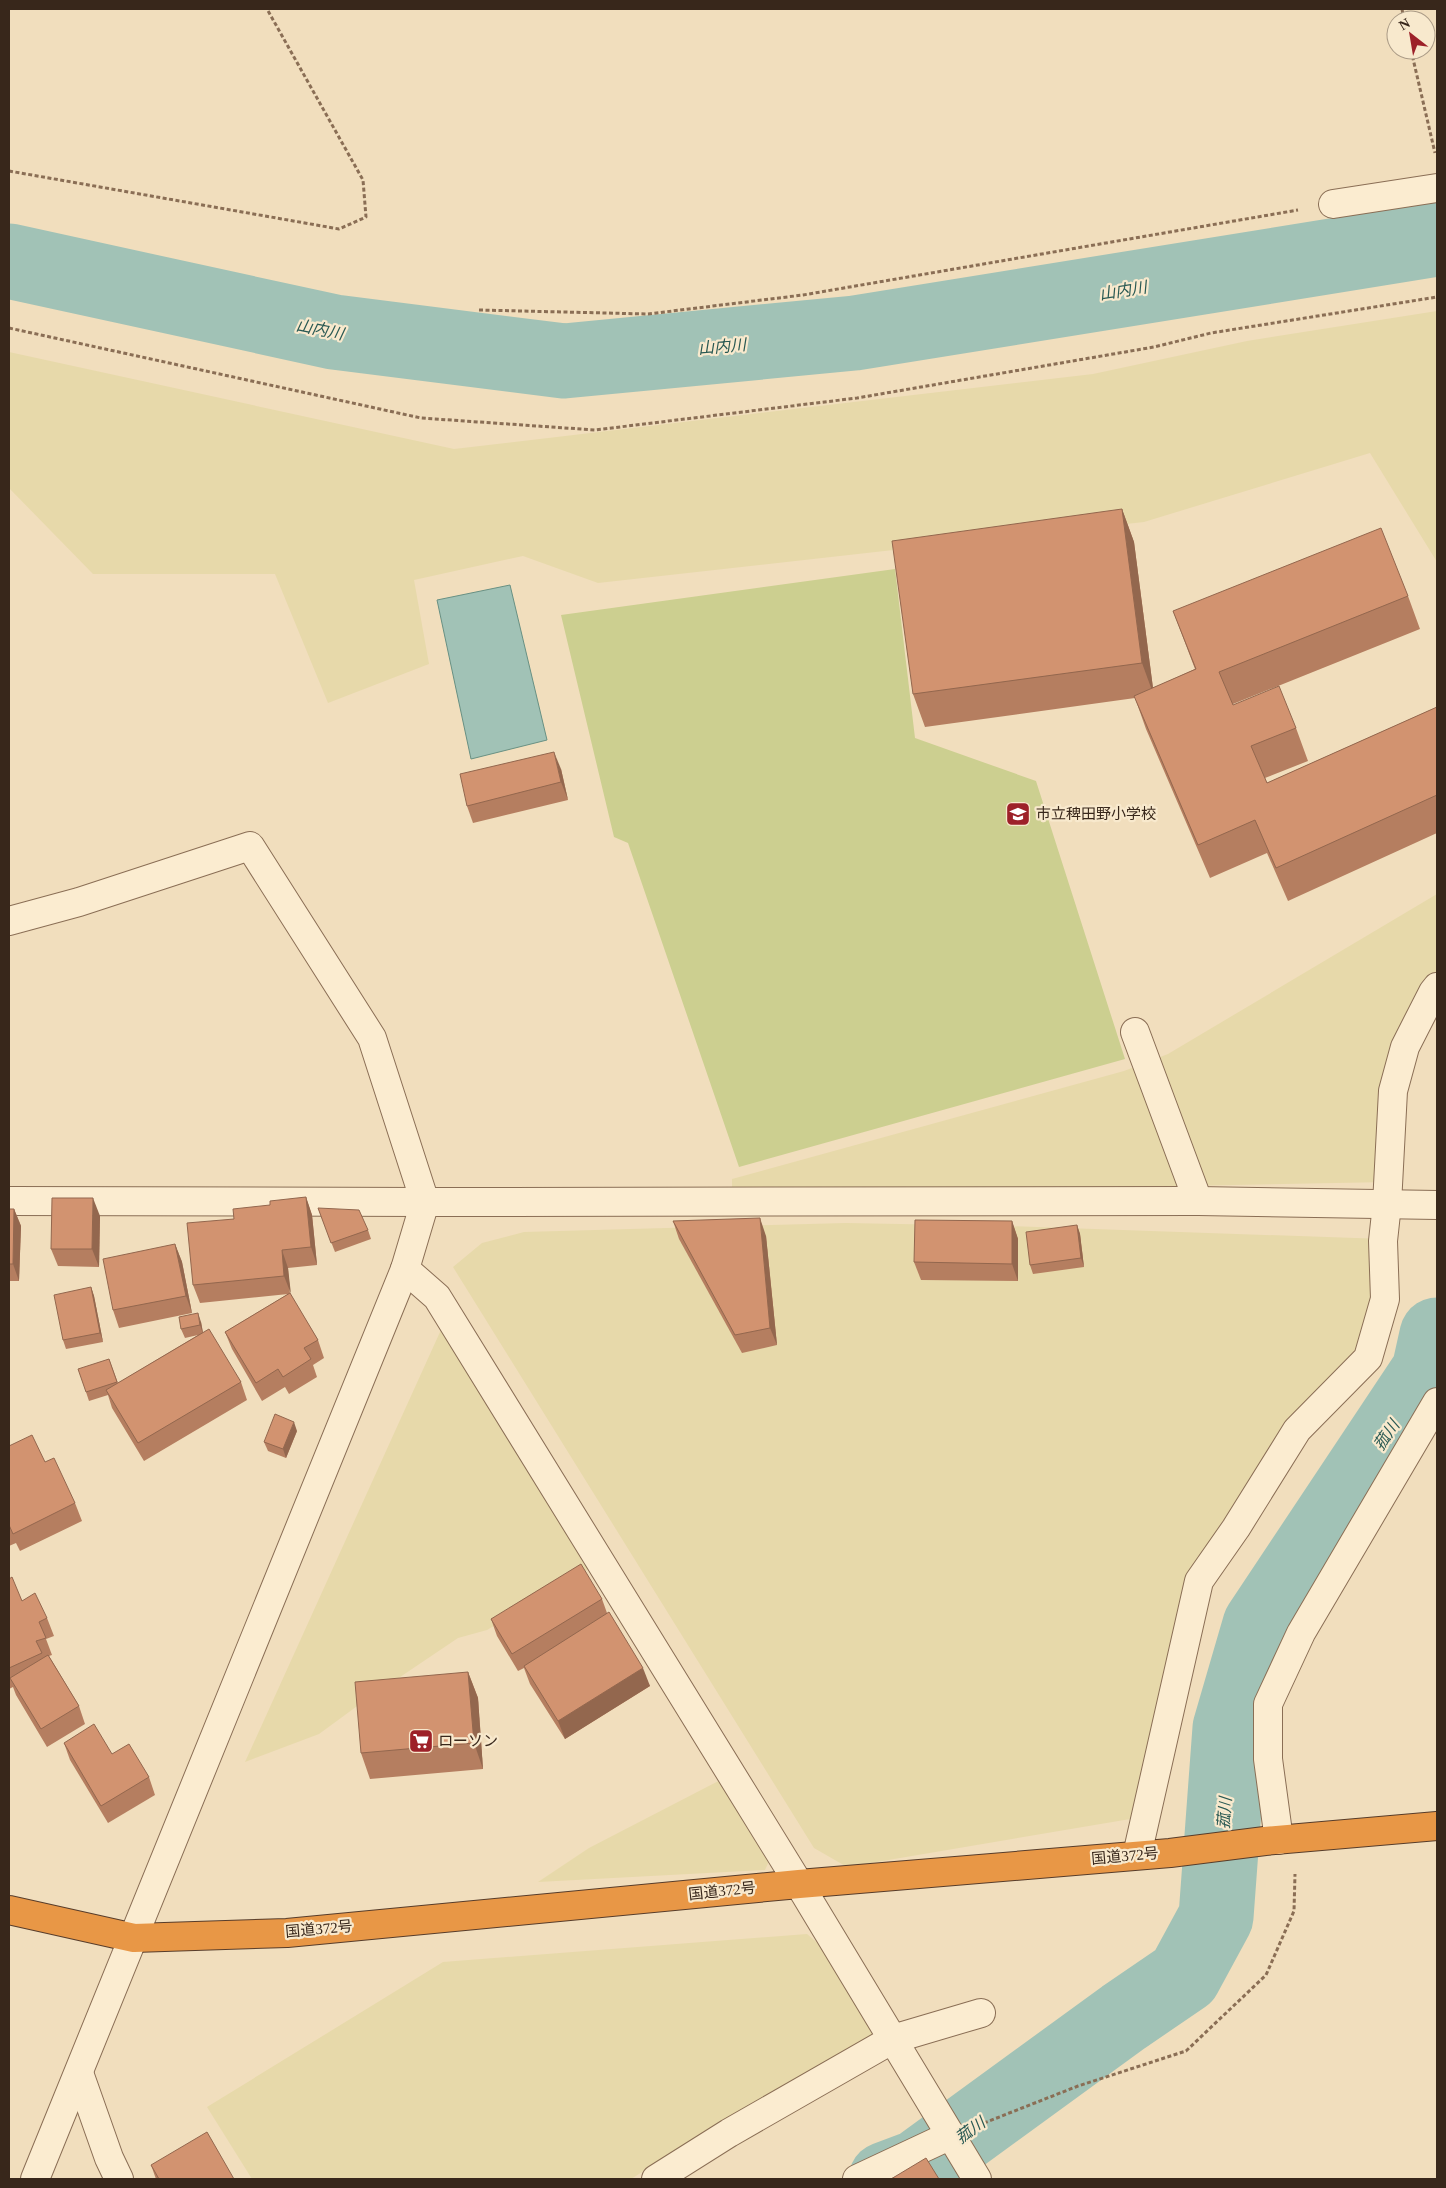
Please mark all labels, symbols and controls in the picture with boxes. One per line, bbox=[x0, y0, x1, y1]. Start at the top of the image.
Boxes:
north arrow bbox=[1386, 10, 1436, 60]
text: N bbox=[1396, 15, 1413, 33]
water label: 山内川 bbox=[1098, 278, 1150, 303]
water label: 山内川 bbox=[295, 317, 347, 343]
water label: 山内川 bbox=[697, 336, 749, 357]
school or university icon: 市立稗田野小学校 bbox=[1005, 801, 1031, 827]
place label: 市立稗田野小学校 bbox=[1036, 806, 1156, 822]
water label: 菰川 bbox=[1370, 1416, 1404, 1453]
supermarket icon: ローソン bbox=[408, 1728, 434, 1754]
place label: ローソン bbox=[438, 1733, 498, 1749]
water label: 菰川 bbox=[1215, 1794, 1234, 1830]
street label: 国道372号 bbox=[1091, 1845, 1159, 1867]
street label: 国道372号 bbox=[688, 1880, 756, 1902]
street label: 国道372号 bbox=[285, 1918, 353, 1940]
water label: 菰川 bbox=[952, 2113, 990, 2147]

